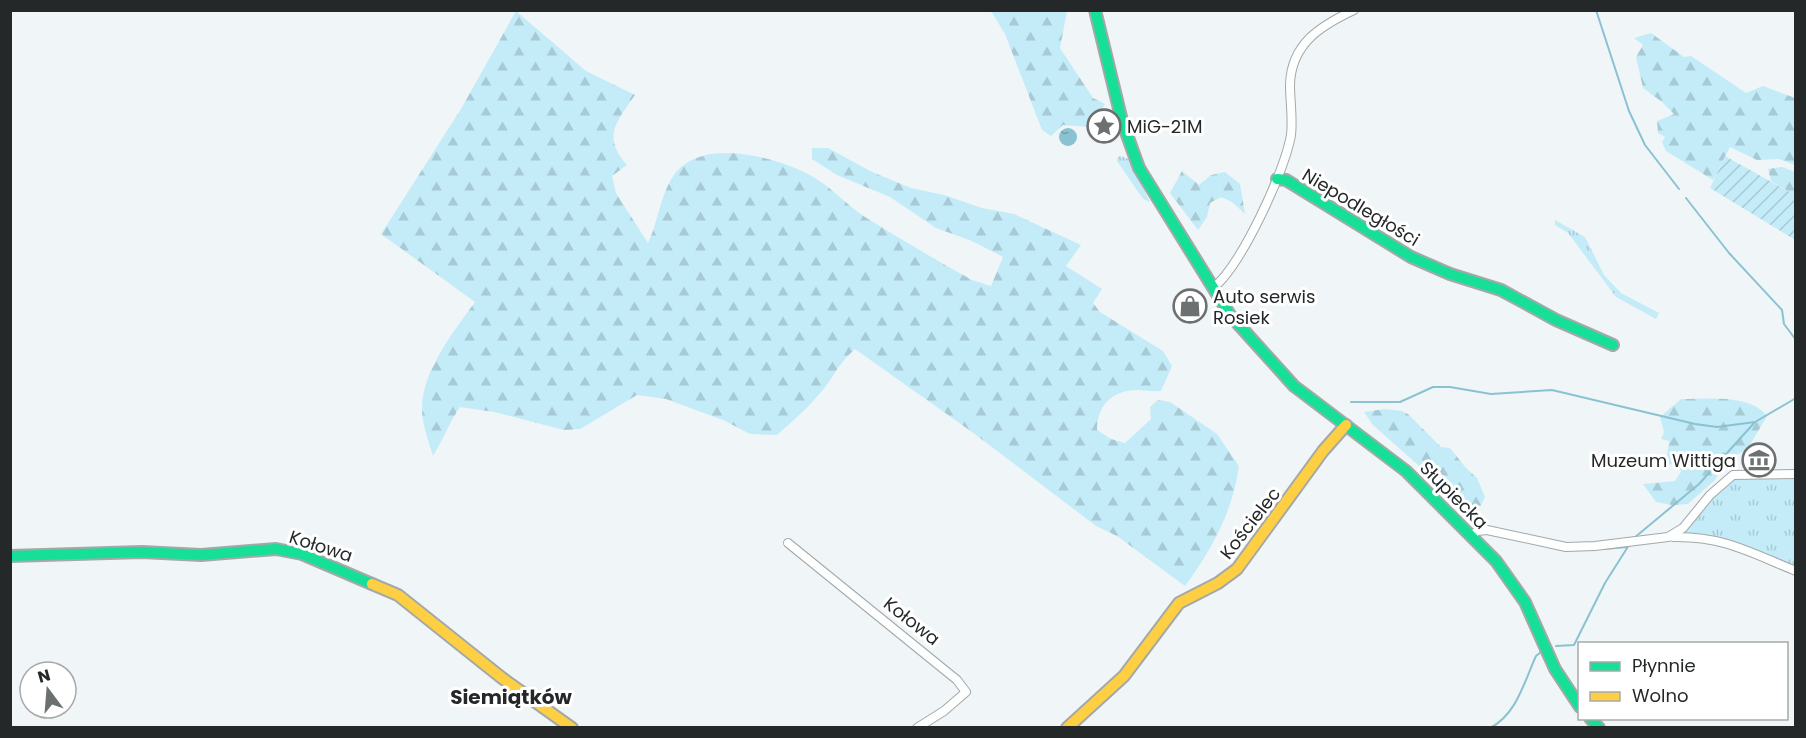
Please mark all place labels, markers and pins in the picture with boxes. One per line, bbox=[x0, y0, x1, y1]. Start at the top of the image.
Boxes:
place icon: MiG-21M bbox=[1086, 108, 1122, 144]
place label: MiG-21M bbox=[1127, 114, 1202, 139]
place label: Auto serwis Rosiek bbox=[1213, 284, 1315, 330]
shop icon: Auto serwis Rosiek bbox=[1172, 288, 1208, 324]
museum icon: Muzeum Wittiga bbox=[1741, 442, 1777, 478]
place label: Muzeum Wittiga bbox=[1591, 448, 1736, 473]

